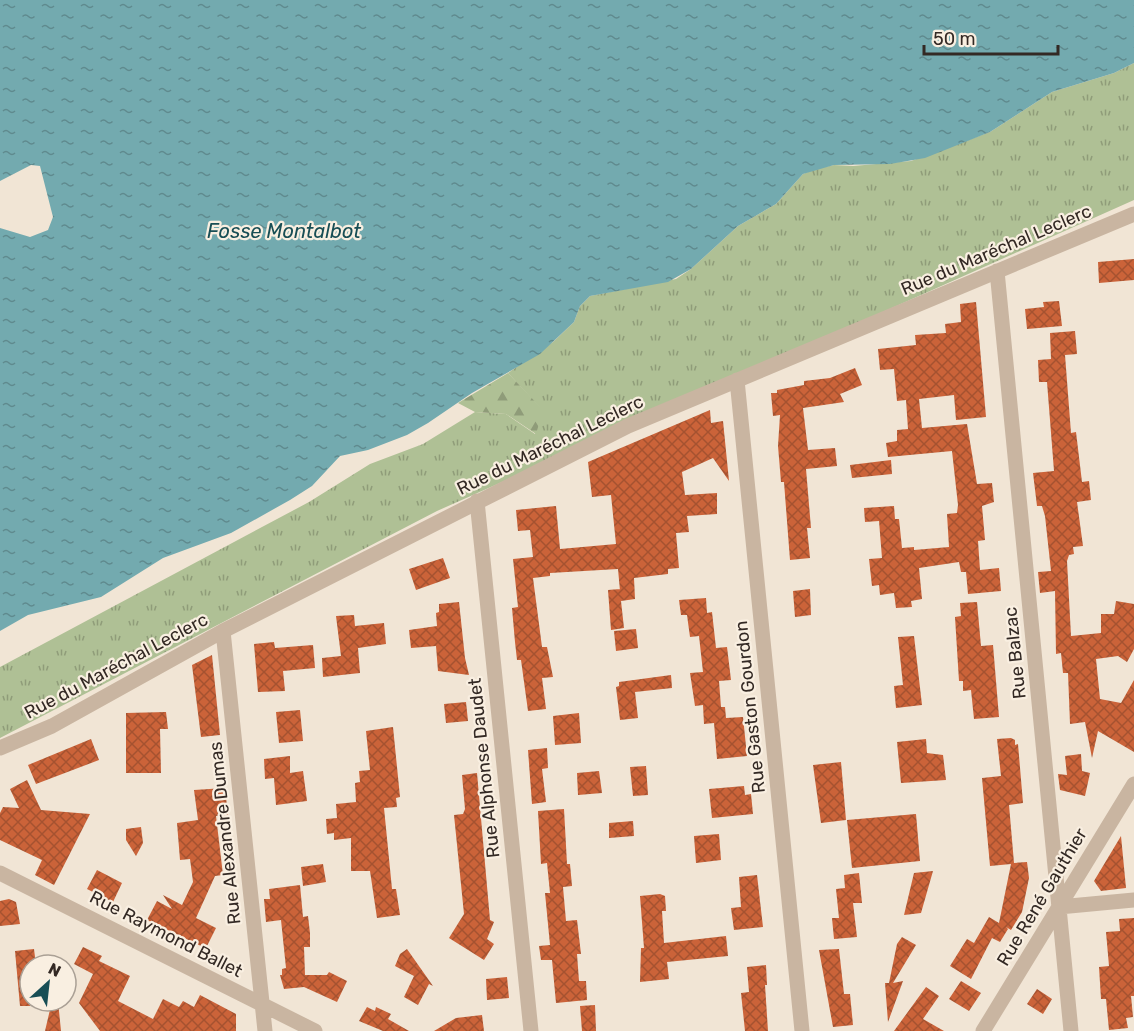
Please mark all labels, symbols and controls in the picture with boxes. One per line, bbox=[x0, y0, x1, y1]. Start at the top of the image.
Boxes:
scale bar bbox=[924, 18, 1058, 56]
text: 50 m bbox=[933, 28, 976, 50]
street label: Rue du Maréchal Leclerc bbox=[897, 200, 1095, 300]
water label: Fosse Montalbot bbox=[207, 219, 361, 243]
street label: Rue du Maréchal Leclerc bbox=[453, 390, 647, 500]
street label: Rue Balzac bbox=[999, 606, 1031, 700]
street label: Rue du Maréchal Leclerc bbox=[20, 608, 212, 724]
street label: Rue Gaston Gourdon bbox=[730, 620, 770, 794]
street label: Rue Alphonse Daudet bbox=[464, 677, 504, 859]
street label: Rue Alexandre Dumas bbox=[204, 741, 246, 925]
street label: Rue René Gauthier bbox=[992, 824, 1092, 970]
street label: Rue Raymond Ballet bbox=[86, 886, 246, 982]
north arrow bbox=[18, 953, 78, 1013]
text: N bbox=[45, 959, 64, 981]

